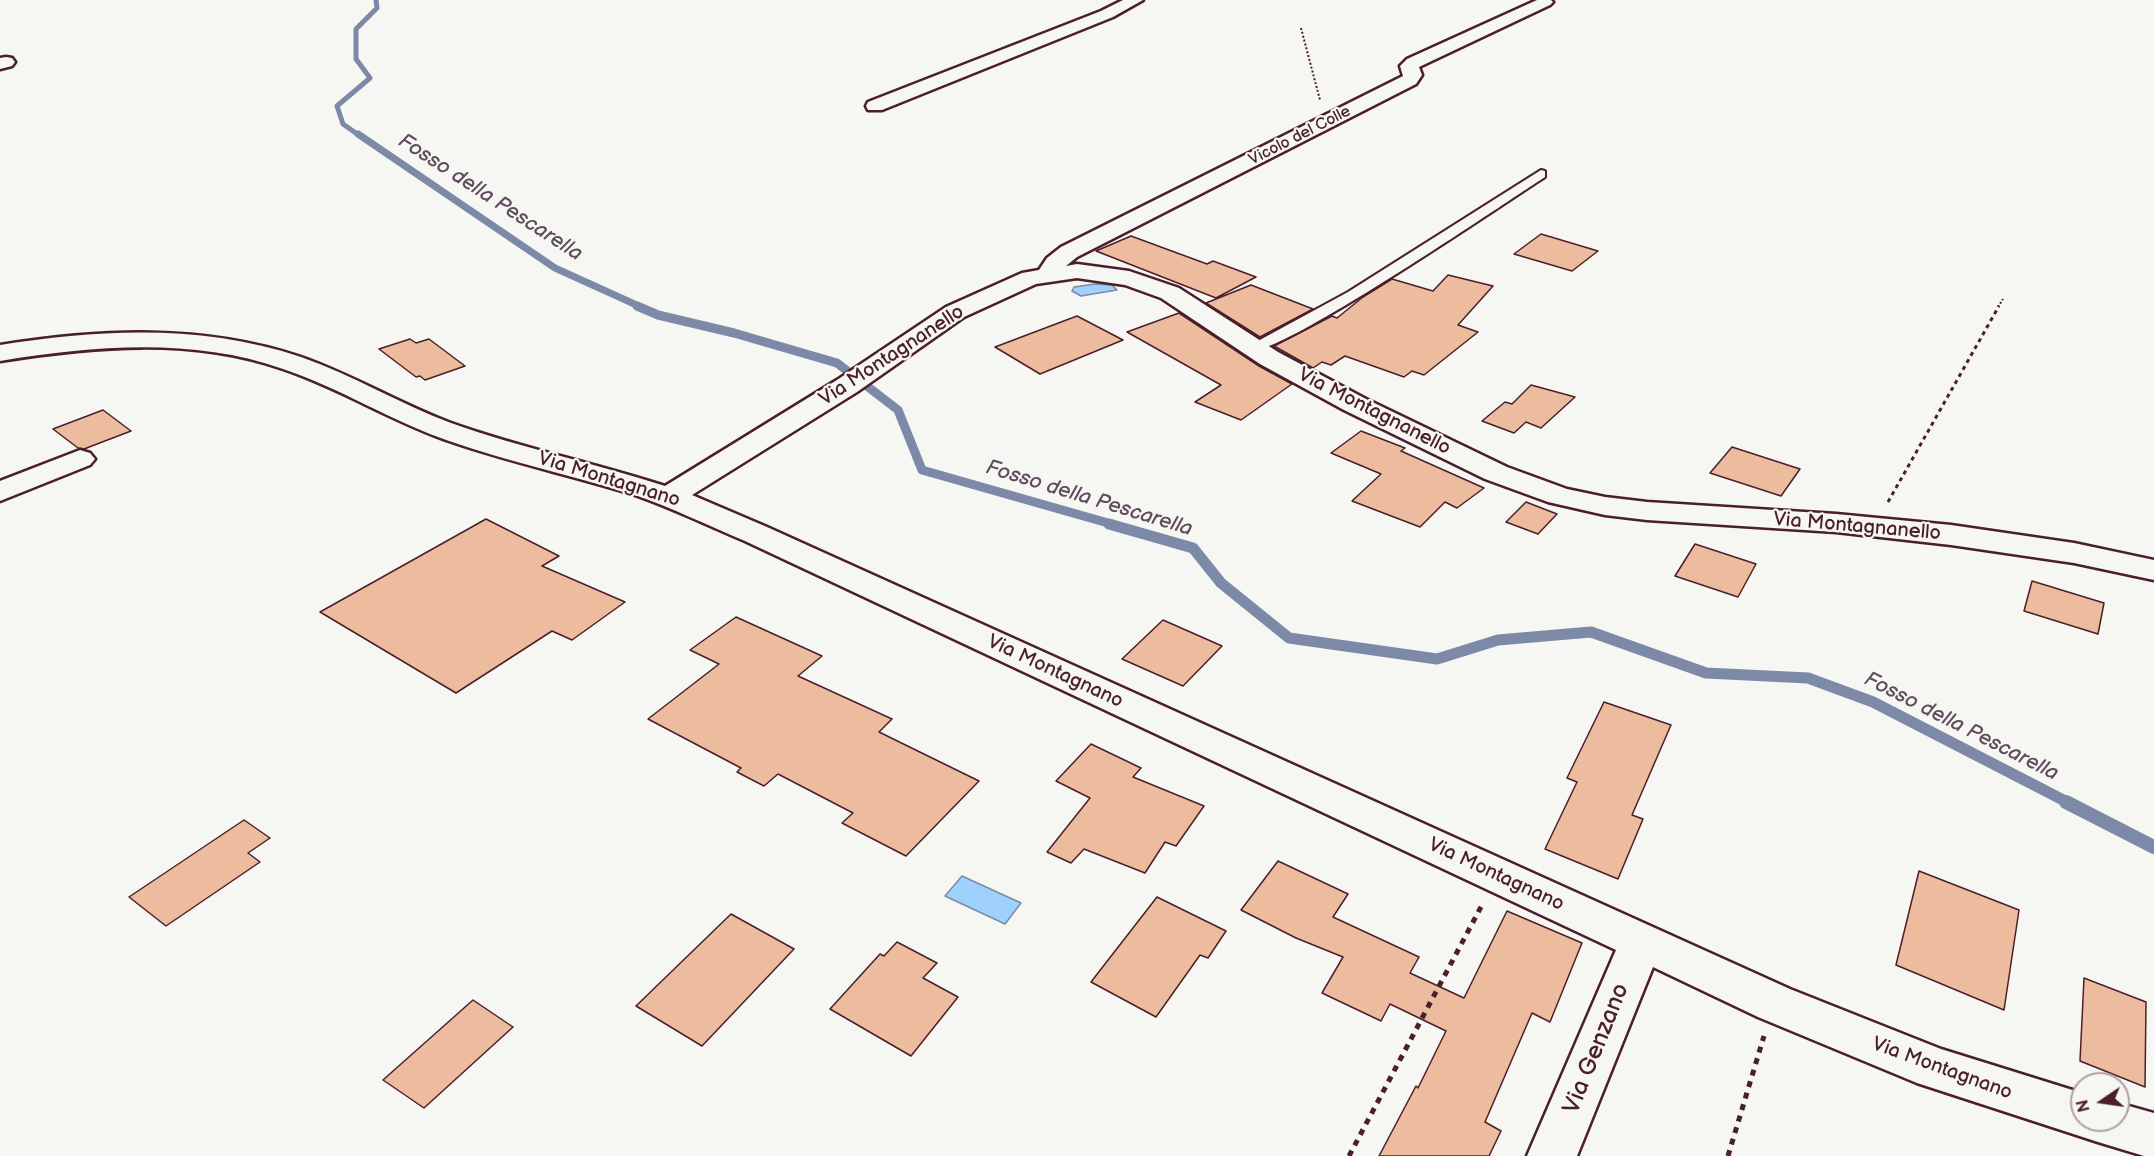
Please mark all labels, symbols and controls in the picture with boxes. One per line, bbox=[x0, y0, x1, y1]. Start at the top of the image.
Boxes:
street label: Vicolo del Colle bbox=[1246, 102, 1354, 170]
water label: Fosso della Pescarella bbox=[393, 129, 587, 267]
street label: Via Montagnanello bbox=[815, 300, 969, 412]
street label: Via Montagnanello bbox=[1294, 363, 1454, 461]
street label: Via Montagnano bbox=[535, 447, 683, 513]
water label: Fosso della Pescarella bbox=[983, 456, 1195, 542]
street label: Via Montagnanello bbox=[1772, 508, 1942, 546]
street label: Via Montagnano bbox=[983, 630, 1127, 714]
water label: Fosso della Pescarella bbox=[1860, 667, 2062, 787]
street label: Via Montagnano bbox=[1424, 833, 1568, 917]
street label: Via Genzano bbox=[1558, 980, 1636, 1118]
street label: Via Montagnano bbox=[1869, 1033, 2015, 1105]
north arrow bbox=[2070, 1072, 2130, 1132]
text: N bbox=[2073, 1098, 2095, 1114]

